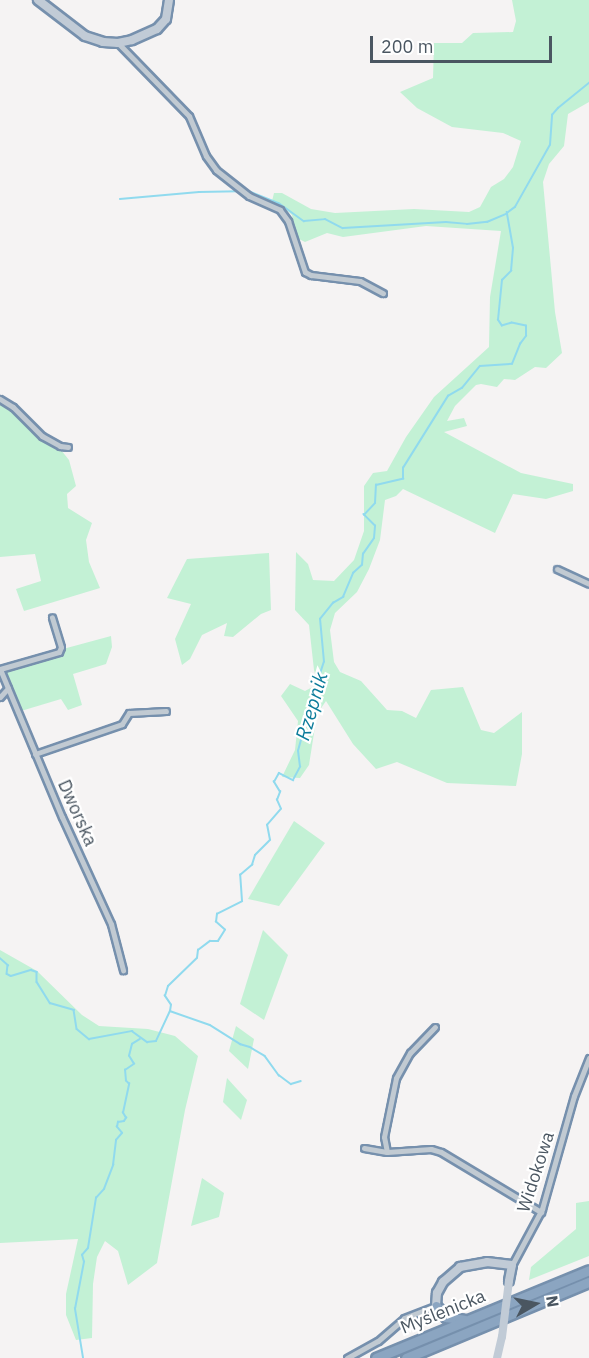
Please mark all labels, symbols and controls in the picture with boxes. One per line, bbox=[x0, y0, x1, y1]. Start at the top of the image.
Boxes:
scale bar bbox=[373, 24, 554, 62]
text: 200 m bbox=[381, 35, 433, 58]
water label: Rzepnik bbox=[290, 669, 332, 743]
street label: Dworska bbox=[53, 777, 101, 849]
street label: Widokowa bbox=[513, 1129, 559, 1215]
north arrow bbox=[505, 1274, 565, 1334]
street label: Myślenicka bbox=[397, 1285, 489, 1339]
text: N bbox=[542, 1294, 564, 1308]

